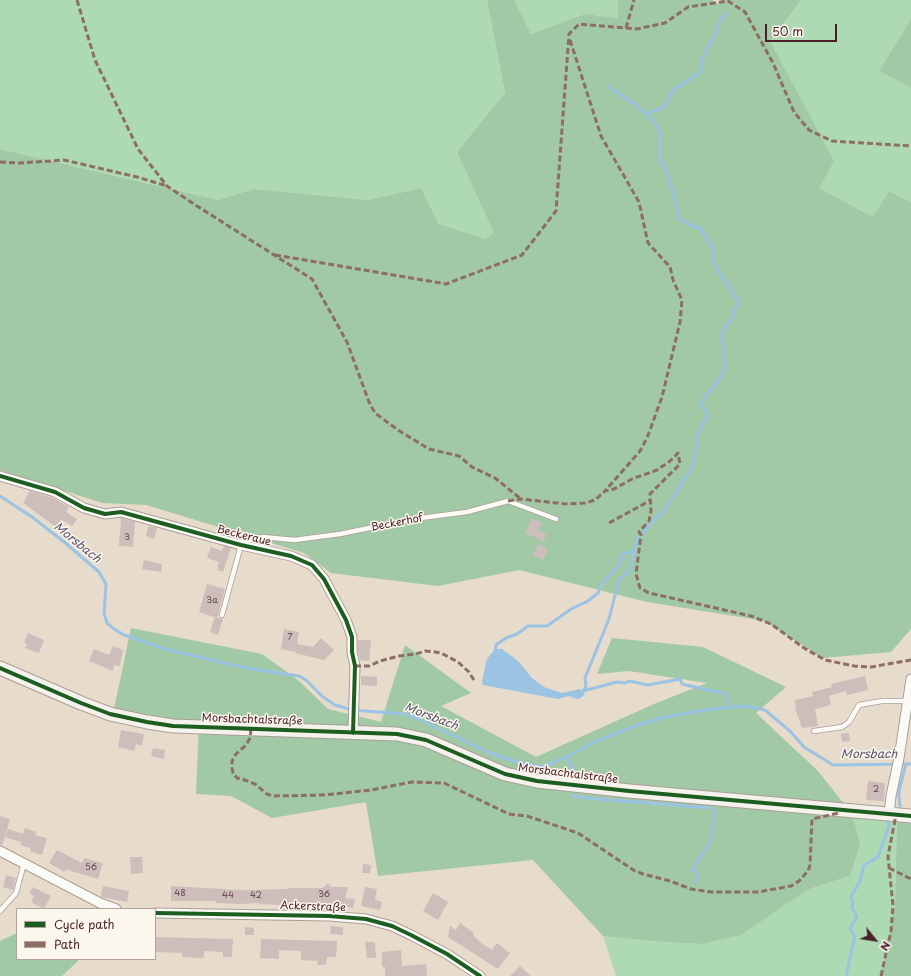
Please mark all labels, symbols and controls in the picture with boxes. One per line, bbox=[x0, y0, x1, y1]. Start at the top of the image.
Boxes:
scale bar bbox=[767, 16, 839, 42]
text: 50 m bbox=[772, 22, 803, 40]
street label: Beckerhof bbox=[370, 511, 424, 535]
water label: Morsbach bbox=[51, 520, 103, 566]
street label: Beckeraue bbox=[215, 523, 273, 549]
house number: 3 bbox=[124, 533, 130, 543]
house number: 3a bbox=[206, 596, 218, 606]
house number: 7 bbox=[287, 633, 293, 643]
water label: Morsbach bbox=[402, 700, 460, 734]
street label: Morsbachtalstraße bbox=[201, 712, 303, 728]
water label: Morsbach bbox=[841, 748, 897, 762]
street label: Morsbachtalstraße bbox=[517, 761, 619, 787]
house number: 2 bbox=[873, 785, 879, 795]
house number: 56 bbox=[85, 863, 97, 873]
house number: 48 bbox=[174, 889, 186, 899]
house number: 36 bbox=[318, 890, 330, 900]
house number: 44 bbox=[222, 891, 234, 901]
house number: 42 bbox=[250, 891, 262, 901]
street label: Ackerstraße bbox=[280, 899, 346, 915]
legend bbox=[16, 908, 156, 960]
text: Cycle path bbox=[54, 915, 115, 933]
north arrow bbox=[855, 920, 895, 960]
text: Path bbox=[54, 935, 80, 953]
text: N bbox=[876, 938, 895, 954]

